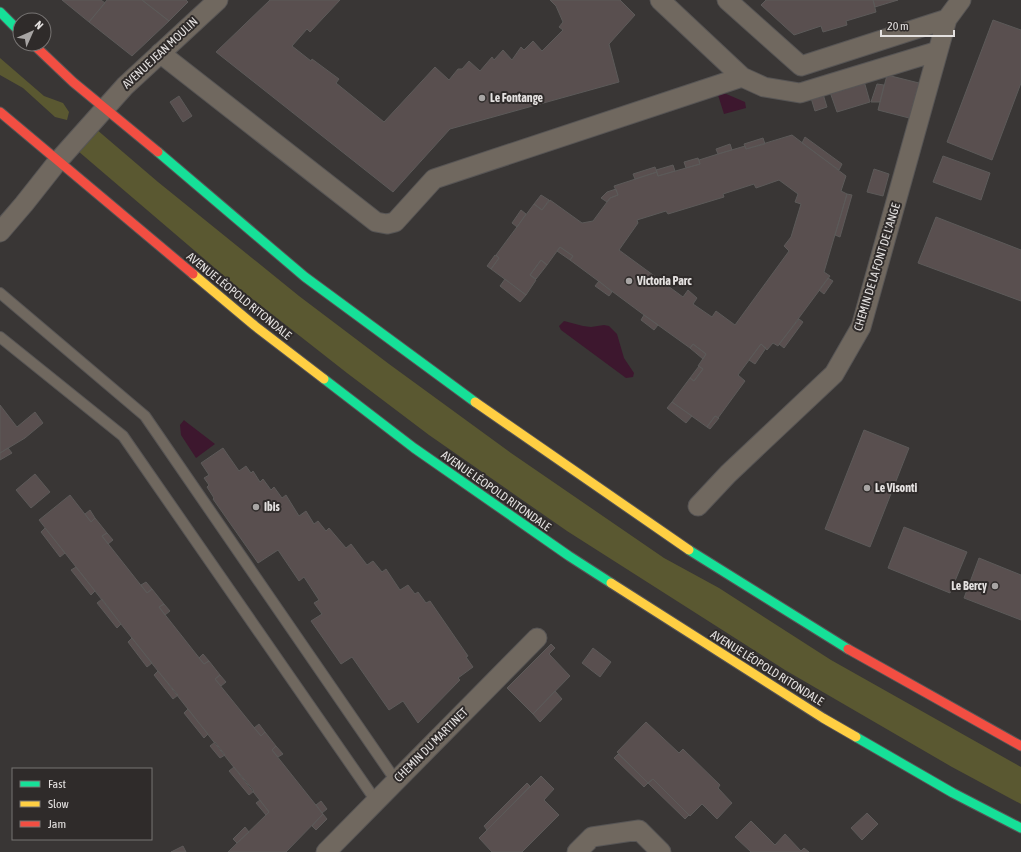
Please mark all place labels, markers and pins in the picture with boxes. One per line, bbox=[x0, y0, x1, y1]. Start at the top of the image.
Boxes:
place label: Le Fontange bbox=[490, 91, 544, 105]
marker: Le Fontange bbox=[477, 93, 487, 103]
place label: Victoria Parc bbox=[636, 274, 692, 288]
marker: Victoria Parc bbox=[624, 276, 634, 286]
place label: Le Visonti bbox=[875, 481, 918, 495]
marker: Le Visonti bbox=[862, 483, 872, 493]
place label: Ibis bbox=[264, 500, 281, 514]
marker: Ibis bbox=[251, 502, 261, 512]
place label: Le Bercy bbox=[951, 579, 987, 593]
marker: Le Bercy bbox=[990, 581, 1000, 591]

